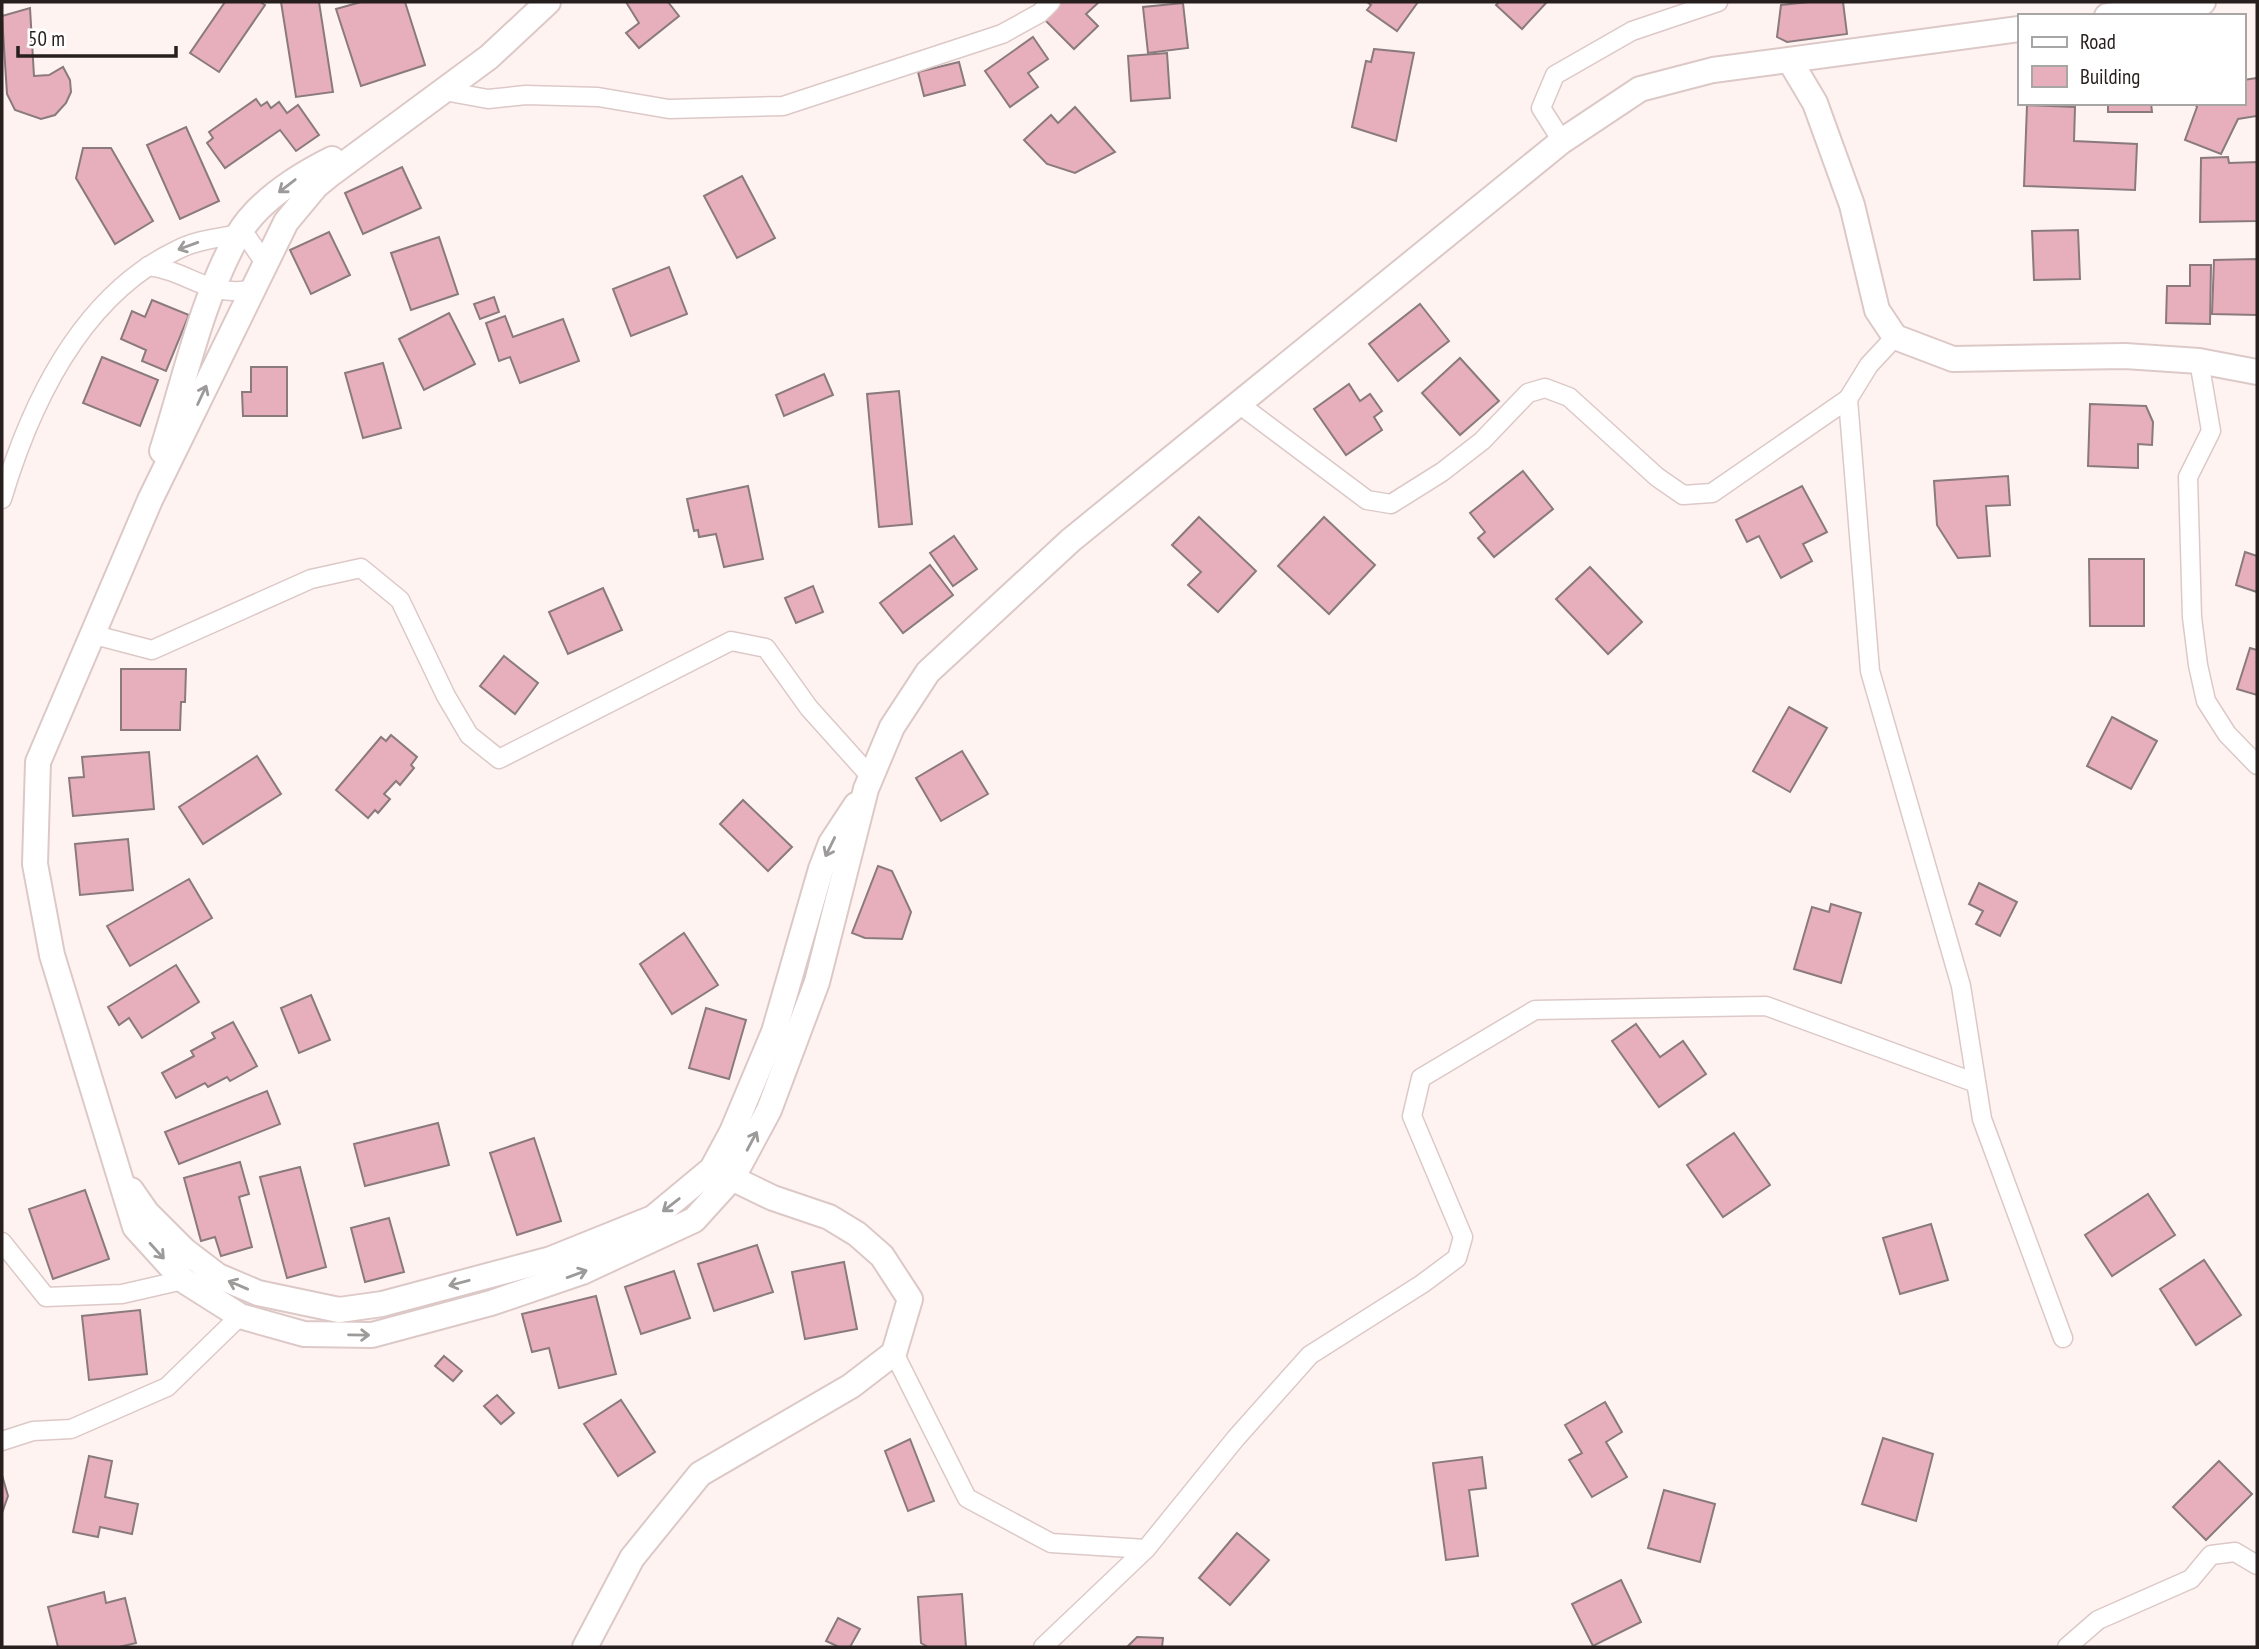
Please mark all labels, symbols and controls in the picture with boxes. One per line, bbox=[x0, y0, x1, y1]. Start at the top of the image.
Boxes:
scale bar bbox=[18, 14, 175, 58]
legend bbox=[2018, 14, 2245, 105]
text: 50 m bbox=[28, 25, 65, 52]
text: Road bbox=[2080, 28, 2116, 55]
text: Building bbox=[2080, 63, 2140, 90]
one-way arrow bbox=[278, 179, 296, 194]
one-way arrow bbox=[178, 240, 200, 253]
one-way arrow bbox=[196, 385, 209, 406]
one-way arrow bbox=[823, 836, 837, 857]
one-way arrow bbox=[746, 1132, 760, 1152]
one-way arrow bbox=[662, 1197, 680, 1212]
one-way arrow bbox=[149, 1242, 165, 1260]
one-way arrow bbox=[566, 1267, 588, 1279]
one-way arrow bbox=[228, 1277, 249, 1290]
one-way arrow bbox=[448, 1277, 471, 1290]
one-way arrow bbox=[347, 1328, 370, 1341]

